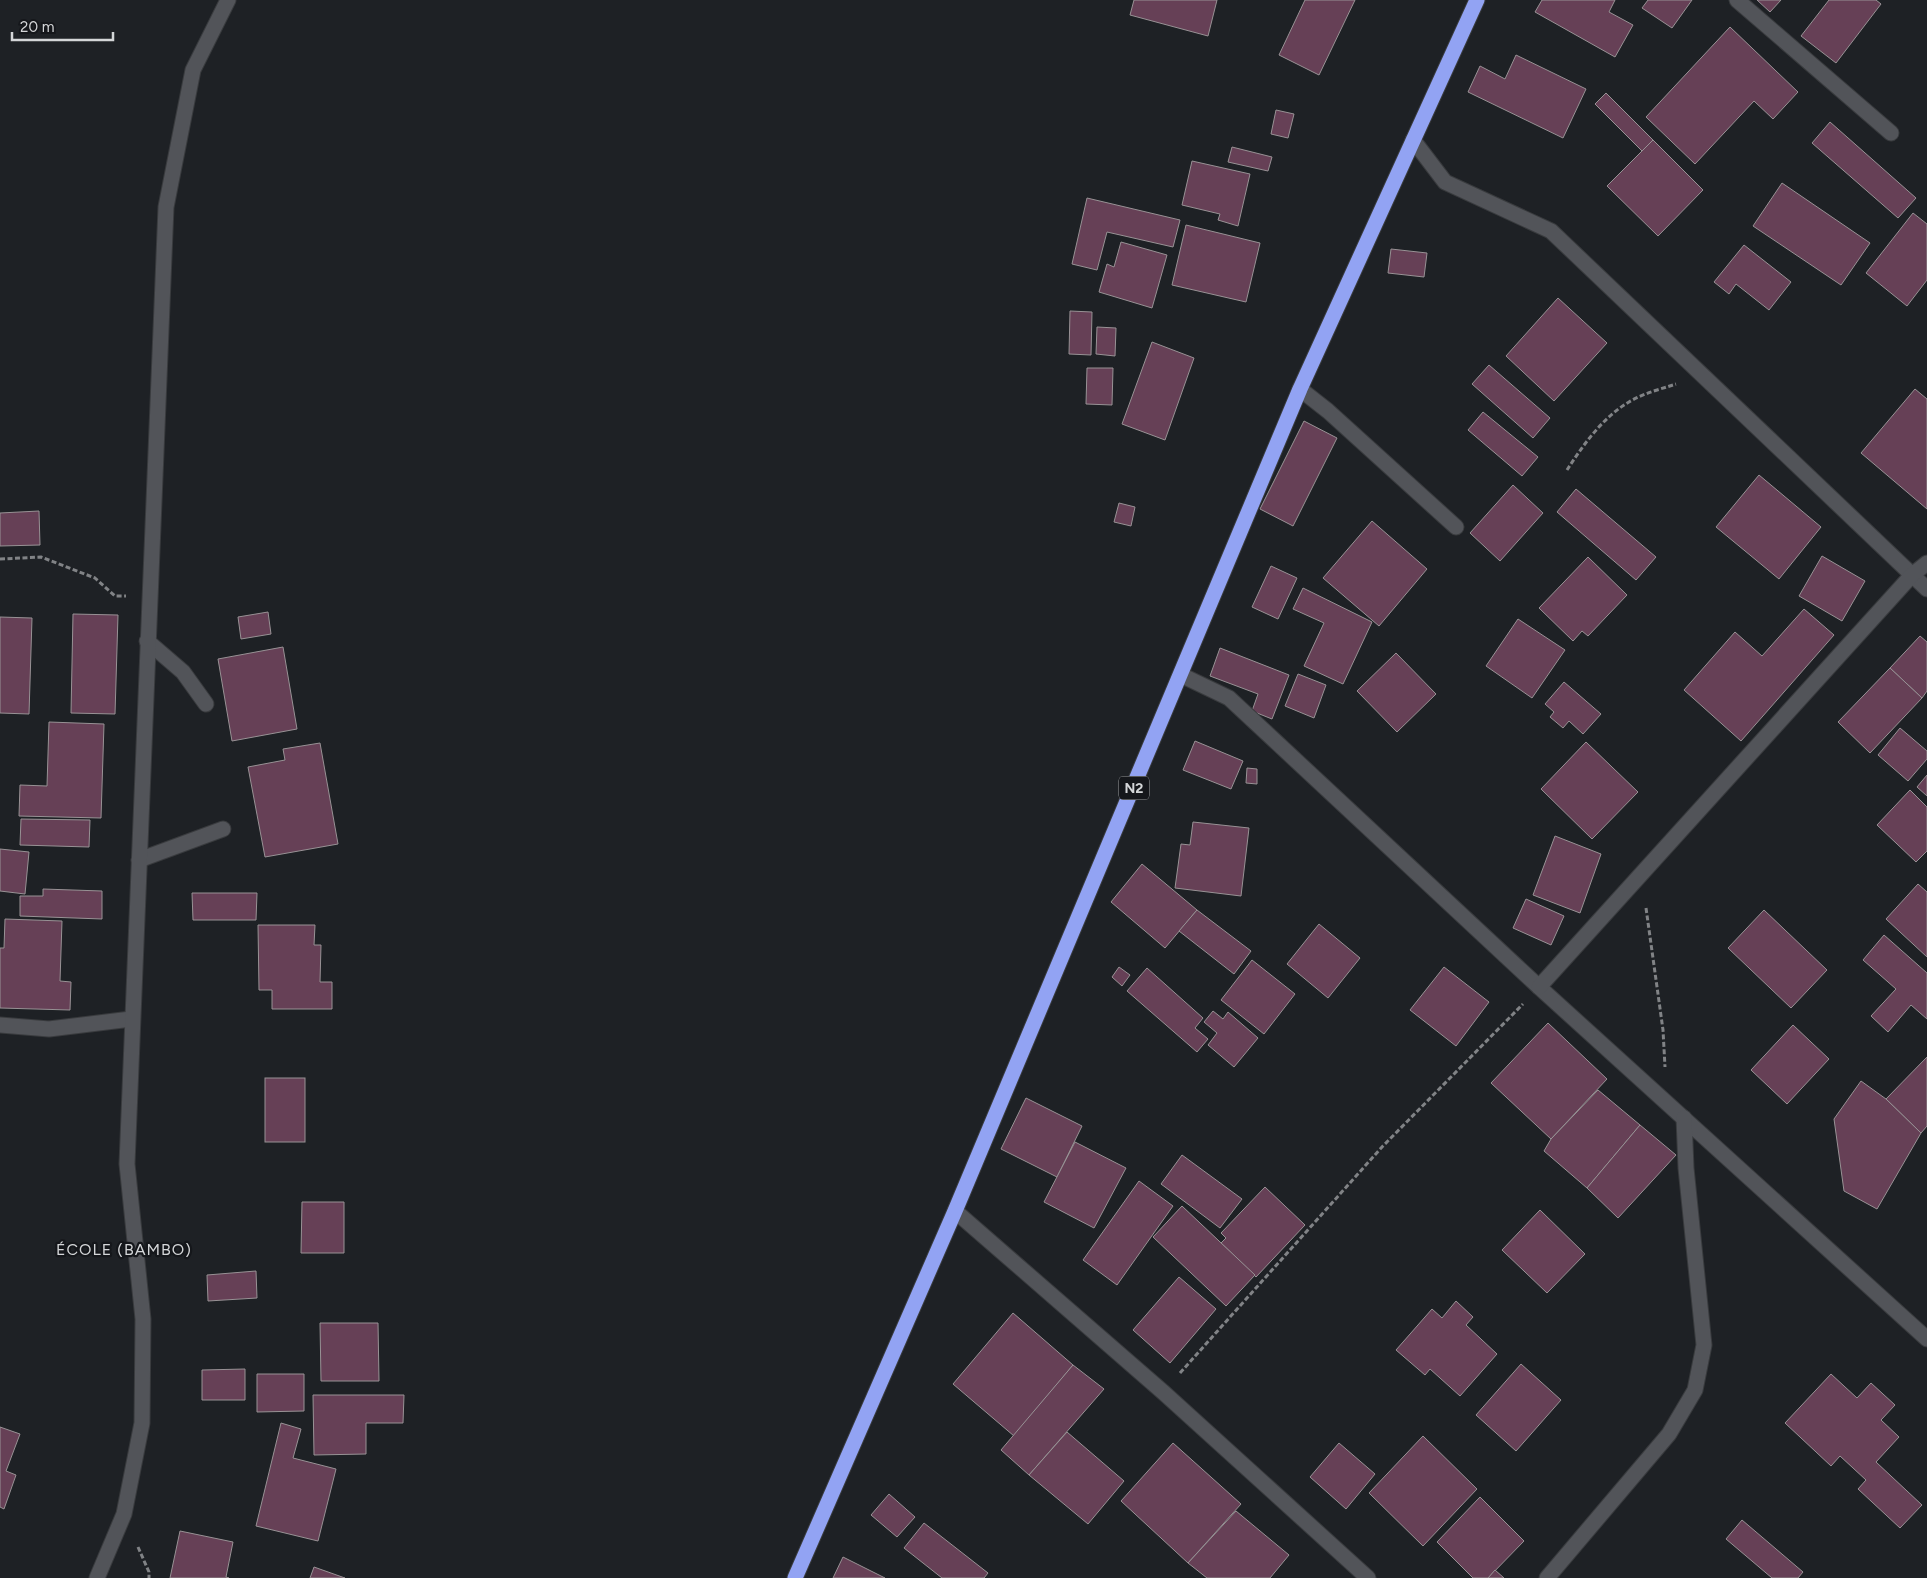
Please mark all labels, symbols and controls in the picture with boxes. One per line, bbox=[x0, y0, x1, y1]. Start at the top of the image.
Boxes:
scale bar bbox=[12, 10, 114, 42]
text: 20 m bbox=[20, 18, 54, 36]
road number: N2 bbox=[1119, 776, 1149, 800]
district label: ÉCOLE (BAMBO) bbox=[56, 1240, 192, 1259]

